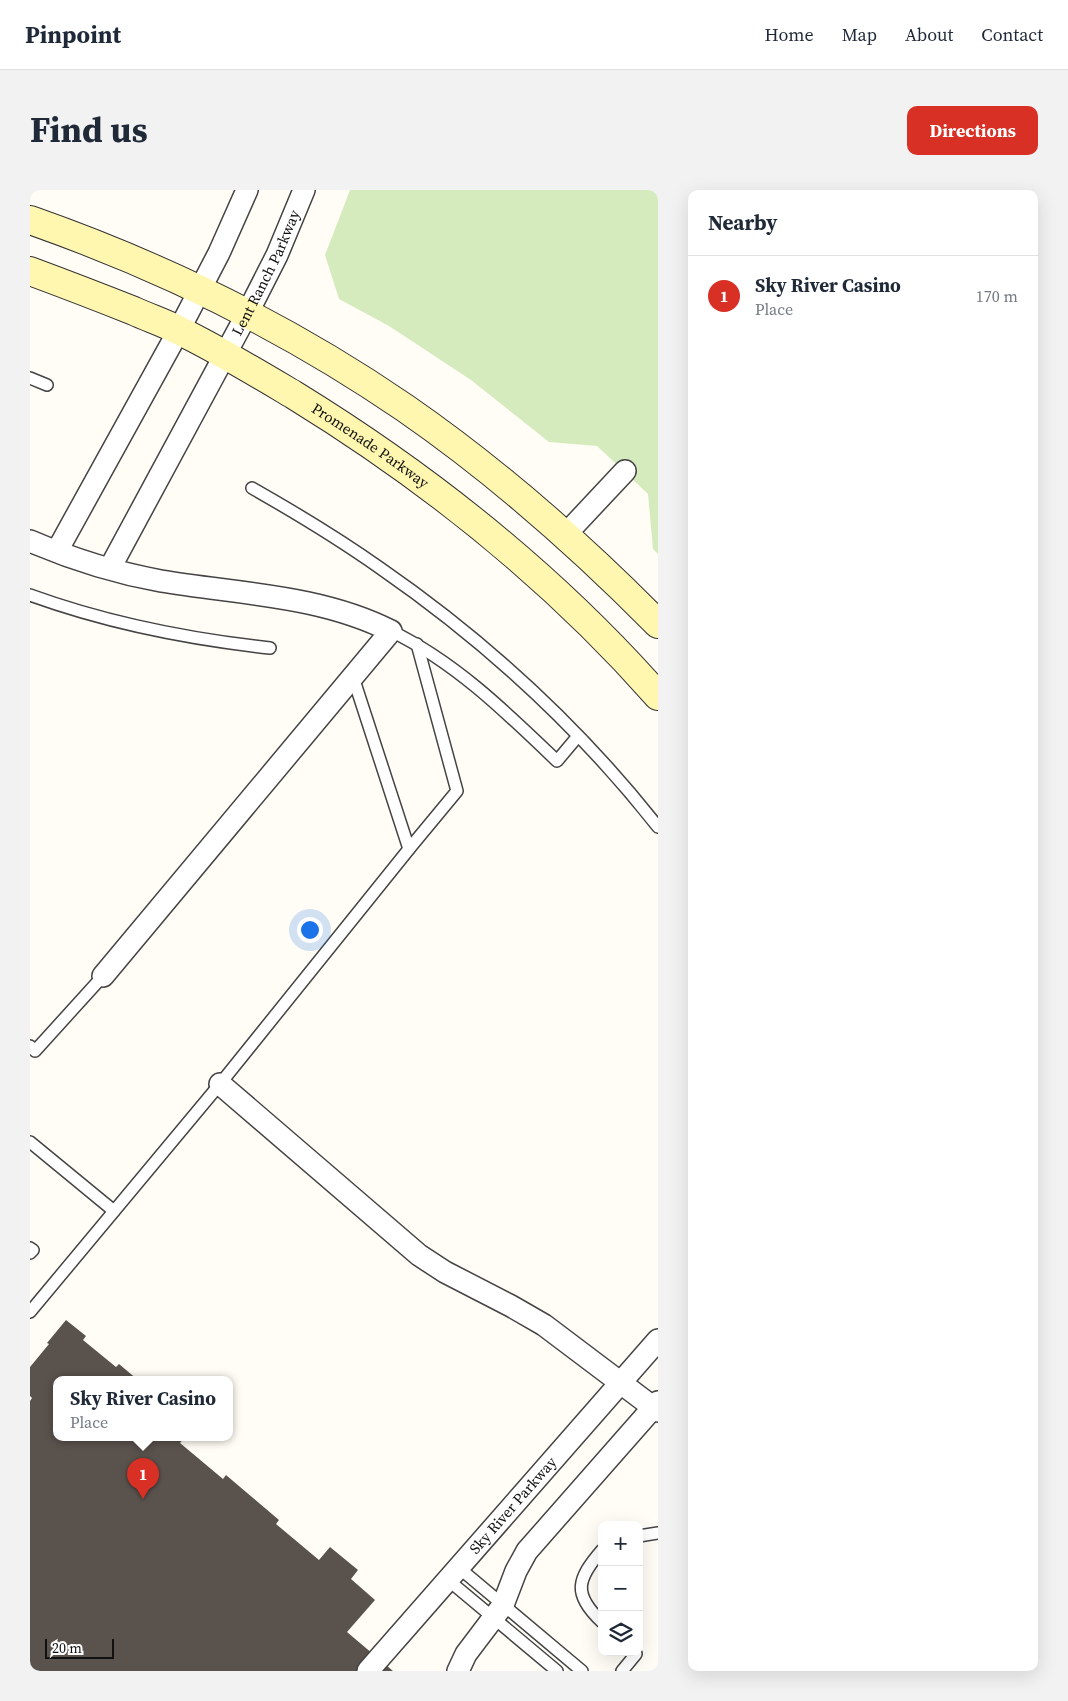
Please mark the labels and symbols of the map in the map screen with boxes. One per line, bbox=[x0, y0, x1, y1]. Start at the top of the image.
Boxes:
street label: Lent Ranch Parkway bbox=[226, 206, 305, 339]
street label: Promenade Parkway bbox=[308, 398, 434, 493]
your location bbox=[297, 917, 323, 943]
street label: Sky River Parkway bbox=[464, 1452, 561, 1558]
pin: 1 bbox=[127, 1458, 159, 1499]
scale bar bbox=[45, 1636, 114, 1659]

